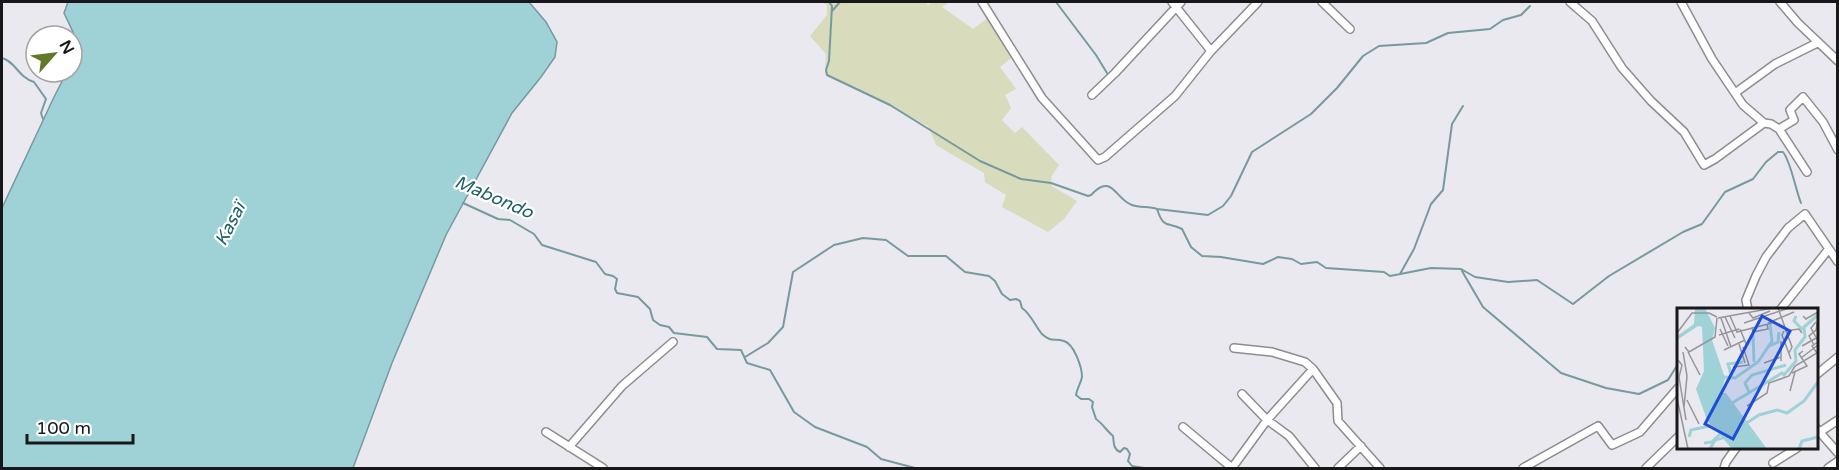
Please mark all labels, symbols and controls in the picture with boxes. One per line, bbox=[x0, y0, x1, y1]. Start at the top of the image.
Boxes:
north arrow bbox=[24, 24, 84, 84]
text: N bbox=[55, 37, 78, 58]
water label: Mabondo bbox=[451, 171, 537, 224]
water label: Kasaï bbox=[210, 196, 252, 249]
inset map bbox=[1677, 308, 1818, 449]
scale bar bbox=[27, 407, 134, 445]
text: 100 m bbox=[36, 417, 91, 439]

